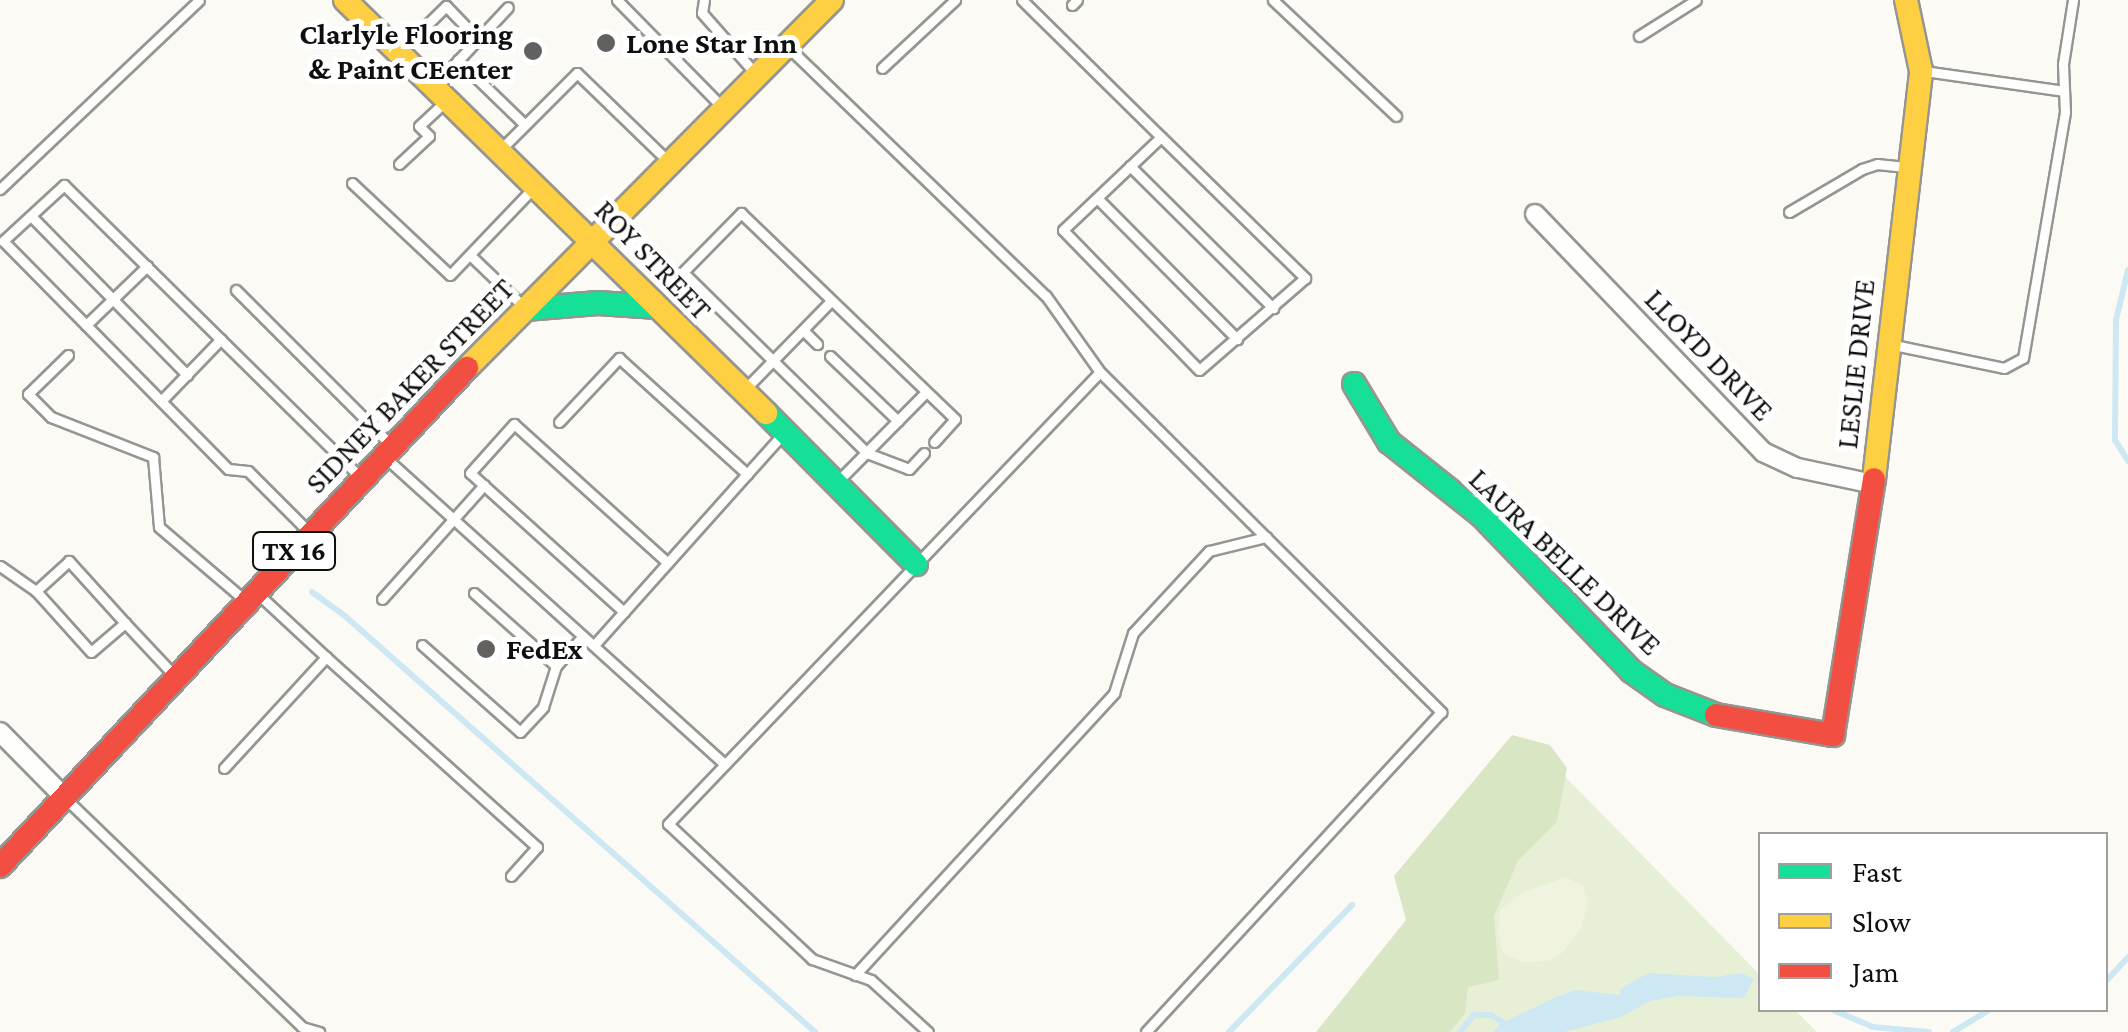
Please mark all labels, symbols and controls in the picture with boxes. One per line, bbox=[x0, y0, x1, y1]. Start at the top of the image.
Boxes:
place label: Clarlyle Flooring & Paint CEenter bbox=[299, 16, 513, 86]
place label: Lone Star Inn bbox=[626, 25, 797, 61]
marker: Lone Star Inn bbox=[595, 32, 617, 54]
marker: Clarlyle Flooring & Paint CEenter bbox=[522, 40, 544, 62]
street label: ROY STREET bbox=[587, 193, 719, 327]
street label: SIDNEY BAKER STREET bbox=[298, 271, 522, 501]
street label: LESLIE DRIVE bbox=[1829, 277, 1883, 451]
street label: LLOYD DRIVE bbox=[1637, 282, 1781, 428]
street label: LAURA BELLE DRIVE bbox=[1461, 461, 1669, 663]
road number: TX 16 bbox=[252, 528, 336, 574]
place label: FedEx bbox=[506, 631, 583, 667]
marker: FedEx bbox=[475, 638, 497, 660]
legend bbox=[1758, 832, 2108, 1012]
text: Fast bbox=[1852, 855, 1902, 888]
text: Slow bbox=[1852, 905, 1911, 938]
text: Jam bbox=[1852, 955, 1899, 988]

